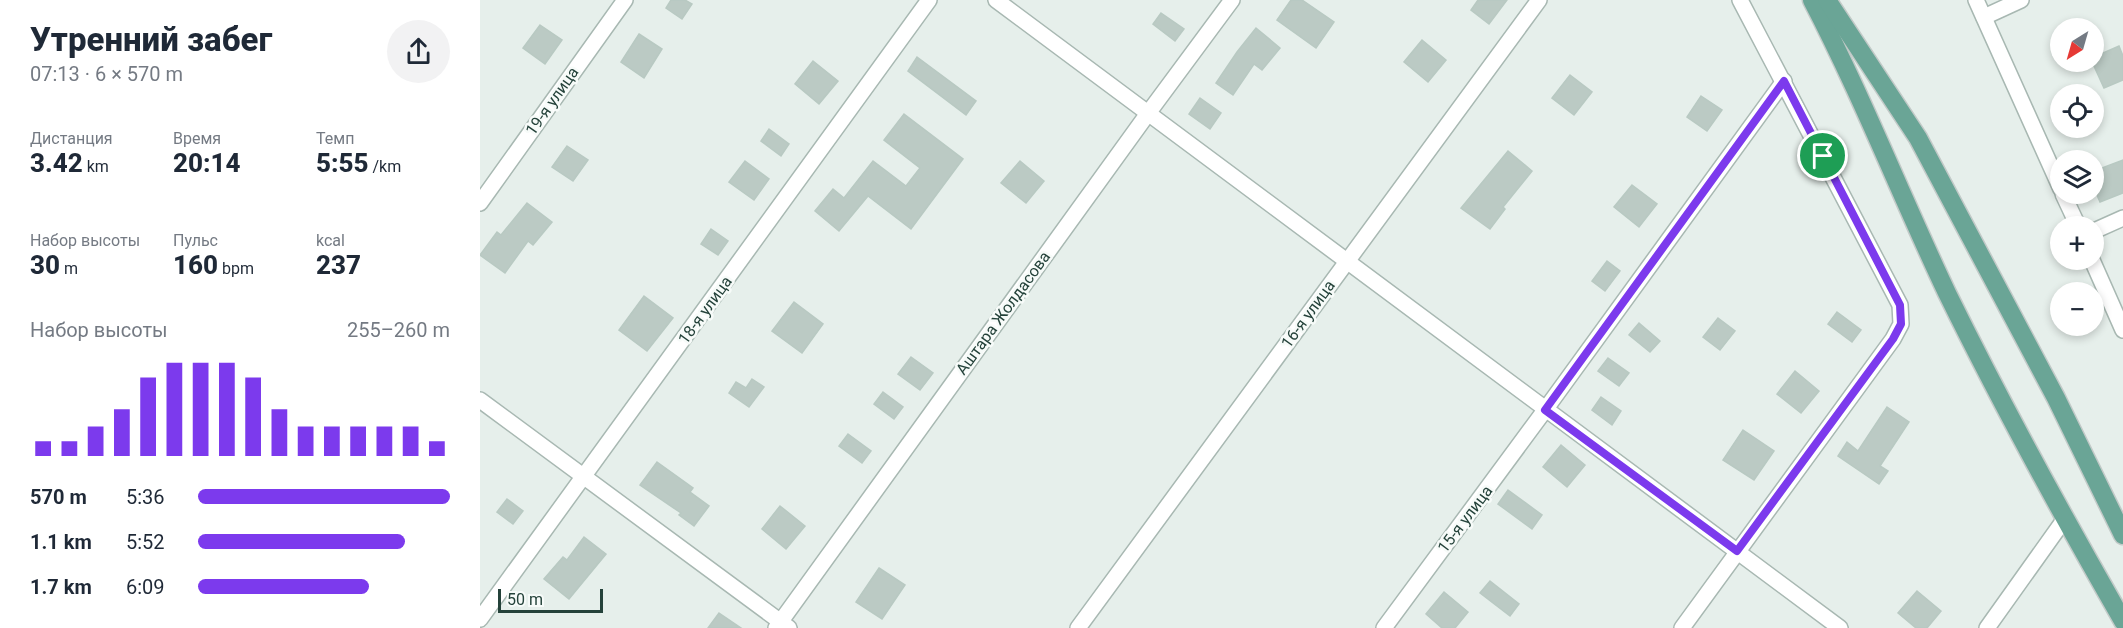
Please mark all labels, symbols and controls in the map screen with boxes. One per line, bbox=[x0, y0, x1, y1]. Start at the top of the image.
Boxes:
north arrow bbox=[2050, 18, 2104, 72]
map controls bbox=[2050, 18, 2104, 336]
text: Утренний забег bbox=[30, 20, 272, 59]
button: share bbox=[387, 20, 450, 83]
text: 07:13 · 6 × 570 m bbox=[30, 62, 183, 86]
street label: 19-я улица bbox=[522, 63, 582, 139]
button: locate bbox=[2050, 84, 2104, 138]
text: Дистанция bbox=[30, 129, 113, 148]
text: Время bbox=[173, 129, 221, 148]
text: Темп bbox=[316, 129, 354, 148]
pin bbox=[1797, 130, 1848, 181]
icon: arrive bbox=[1806, 139, 1839, 172]
text: 3.42 bbox=[30, 148, 83, 178]
text: 20:14 bbox=[173, 148, 241, 178]
text: 5:55 bbox=[316, 148, 369, 178]
button: layers bbox=[2050, 150, 2104, 204]
text: km bbox=[83, 157, 109, 176]
text: /km bbox=[369, 157, 401, 176]
button: + bbox=[2050, 216, 2104, 270]
text: Набор высоты bbox=[30, 231, 140, 250]
text: Пульс bbox=[173, 231, 218, 250]
text: kcal bbox=[316, 231, 345, 250]
street label: Аштара Жолдасова bbox=[952, 248, 1054, 378]
text: 30 bbox=[30, 250, 60, 280]
text: 160 bbox=[173, 250, 218, 280]
text: 237 bbox=[316, 250, 361, 280]
text: m bbox=[60, 259, 78, 278]
text: bpm bbox=[218, 259, 254, 278]
street label: 18-я улица bbox=[674, 272, 736, 348]
street label: 16-я улица bbox=[1277, 276, 1339, 352]
button: − bbox=[2050, 282, 2104, 336]
text: Набор высоты bbox=[30, 318, 168, 342]
text: 255–260 m bbox=[347, 318, 450, 342]
street label: 15-я улица bbox=[1434, 482, 1496, 556]
text: 570 m bbox=[30, 485, 87, 509]
text: 5:36 bbox=[126, 485, 165, 509]
text: 1.1 km bbox=[30, 530, 92, 554]
text: 5:52 bbox=[126, 530, 165, 554]
text: 1.7 km bbox=[30, 575, 92, 599]
text: 6:09 bbox=[126, 575, 165, 599]
scale bar bbox=[498, 586, 603, 614]
text: 50 m bbox=[507, 590, 543, 609]

